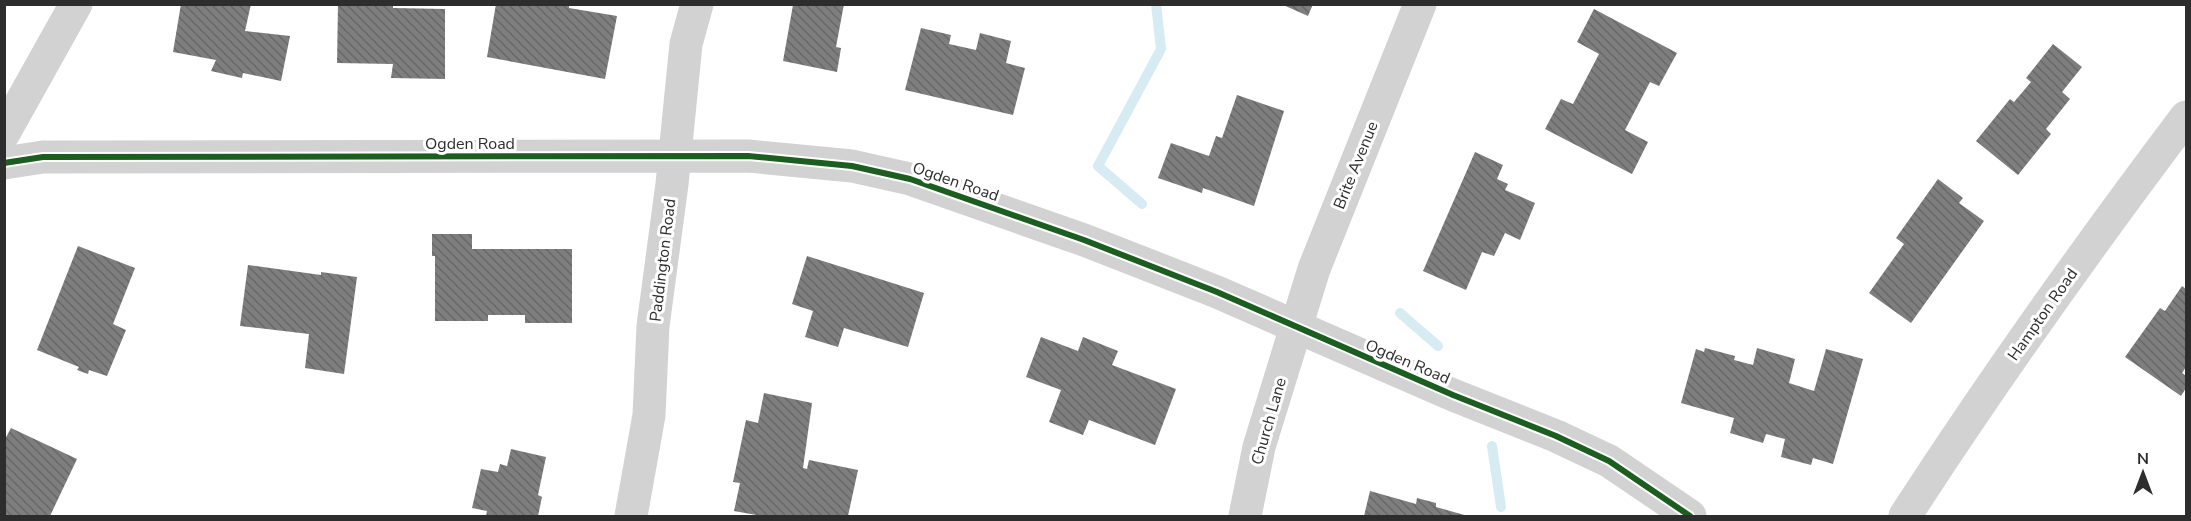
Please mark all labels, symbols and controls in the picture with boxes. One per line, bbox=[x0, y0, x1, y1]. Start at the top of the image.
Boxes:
street label: Brite Avenue bbox=[1328, 118, 1384, 213]
street label: Ogden Road bbox=[425, 133, 515, 155]
street label: Ogden Road bbox=[910, 157, 1002, 207]
street label: Paddington Road bbox=[645, 197, 681, 323]
street label: Hampton Road bbox=[2003, 264, 2083, 365]
street label: Ogden Road bbox=[1362, 334, 1453, 390]
street label: Church Lane bbox=[1246, 375, 1292, 467]
north arrow bbox=[2113, 443, 2173, 503]
text: N bbox=[2137, 448, 2149, 470]

